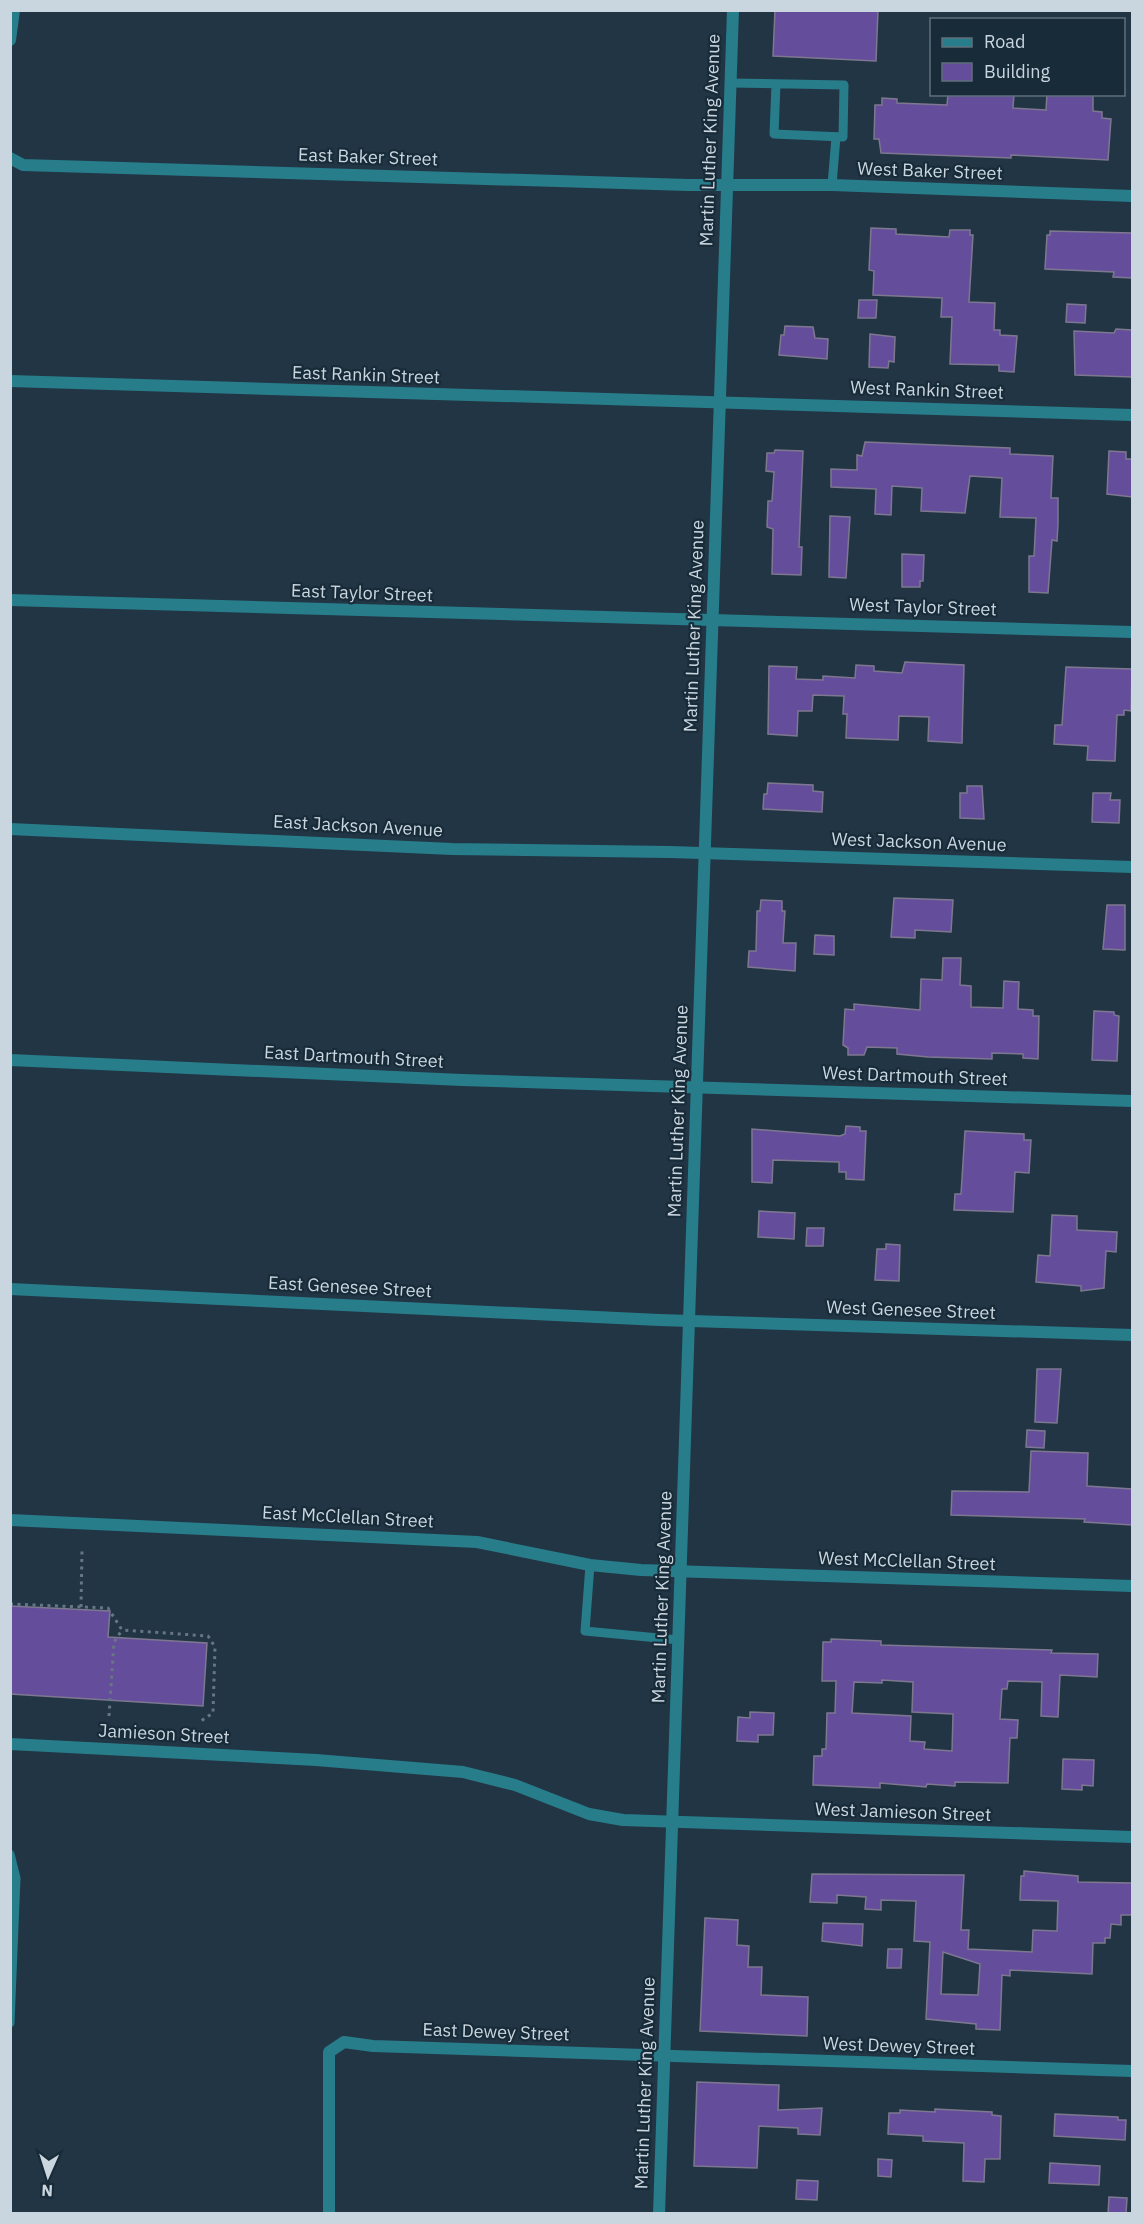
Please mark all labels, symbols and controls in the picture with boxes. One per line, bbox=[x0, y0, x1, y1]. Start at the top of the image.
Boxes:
legend bbox=[930, 18, 1125, 96]
text: Road bbox=[984, 30, 1025, 53]
street label: Martin Luther King Avenue bbox=[694, 33, 725, 247]
text: Building bbox=[984, 60, 1051, 83]
street label: East Baker Street bbox=[298, 143, 438, 170]
street label: West Baker Street bbox=[857, 156, 1003, 185]
street label: East Rankin Street bbox=[291, 360, 441, 389]
street label: West Rankin Street bbox=[850, 375, 1004, 404]
street label: Martin Luther King Avenue bbox=[678, 519, 709, 733]
street label: East Taylor Street bbox=[291, 579, 433, 606]
street label: West Taylor Street bbox=[849, 592, 997, 621]
street label: East Jackson Avenue bbox=[273, 810, 444, 841]
street label: West Jackson Avenue bbox=[831, 827, 1007, 856]
street label: Martin Luther King Avenue bbox=[662, 1004, 693, 1218]
street label: East Dartmouth Street bbox=[263, 1040, 445, 1073]
street label: West Dartmouth Street bbox=[822, 1061, 1008, 1090]
street label: East Genesee Street bbox=[268, 1271, 433, 1302]
street label: West Genesee Street bbox=[826, 1295, 996, 1324]
street label: Martin Luther King Avenue bbox=[646, 1490, 677, 1704]
street label: East McClellan Street bbox=[261, 1501, 435, 1532]
street label: West McClellan Street bbox=[818, 1546, 996, 1575]
street label: Jamieson Street bbox=[98, 1719, 230, 1748]
street label: West Jamieson Street bbox=[814, 1797, 992, 1826]
street label: Martin Luther King Avenue bbox=[629, 1976, 660, 2190]
street label: East Dewey Street bbox=[422, 2017, 570, 2046]
street label: West Dewey Street bbox=[822, 2031, 976, 2060]
north arrow bbox=[18, 2146, 78, 2206]
text: N bbox=[41, 2181, 54, 2201]

